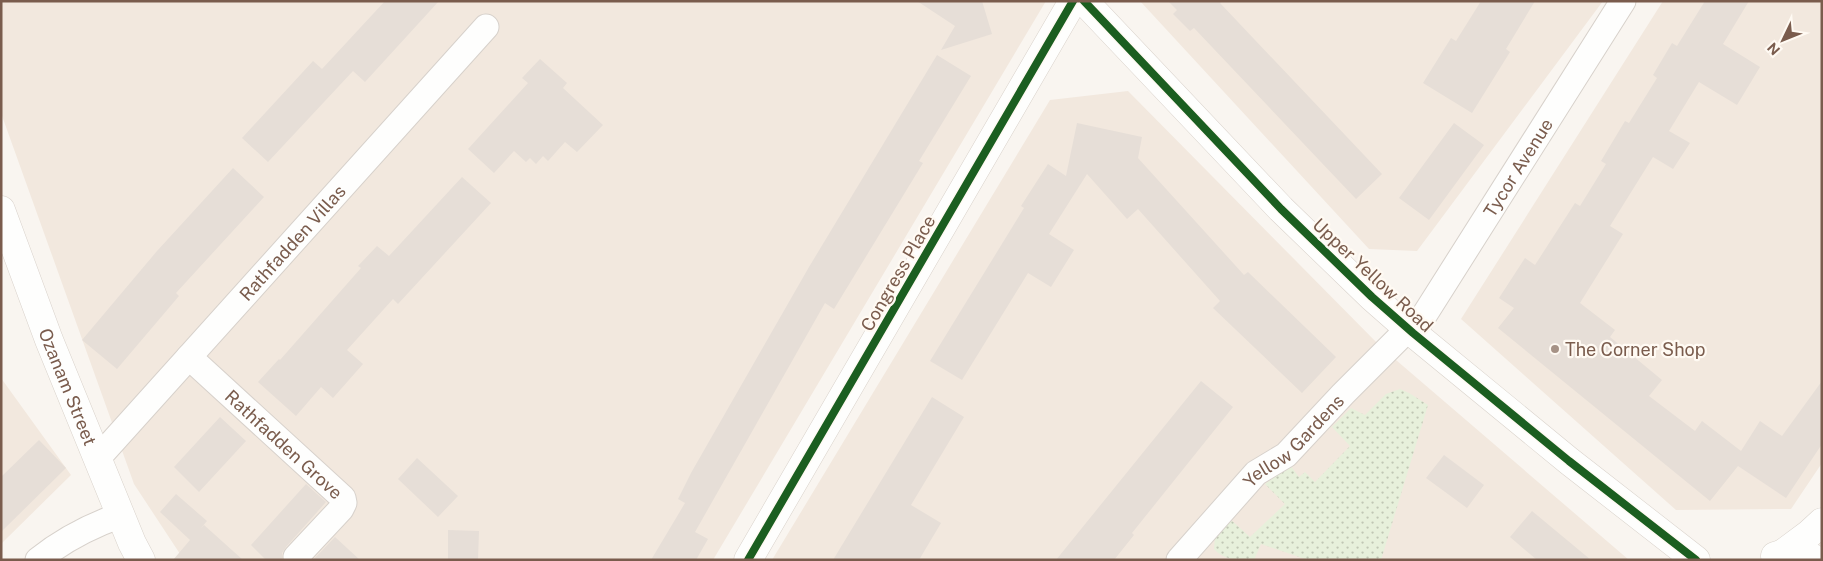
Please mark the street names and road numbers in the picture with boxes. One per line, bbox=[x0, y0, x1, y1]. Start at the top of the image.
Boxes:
street label: Tycor Avenue bbox=[1479, 114, 1557, 221]
street label: Rathfadden Villas bbox=[235, 180, 349, 305]
street label: Congress Place bbox=[856, 211, 940, 335]
street label: Upper Yellow Road bbox=[1308, 214, 1438, 336]
street label: Ozanam Street bbox=[35, 325, 101, 448]
street label: Rathfadden Grove bbox=[221, 385, 347, 503]
street label: Yellow Gardens bbox=[1238, 390, 1348, 491]

